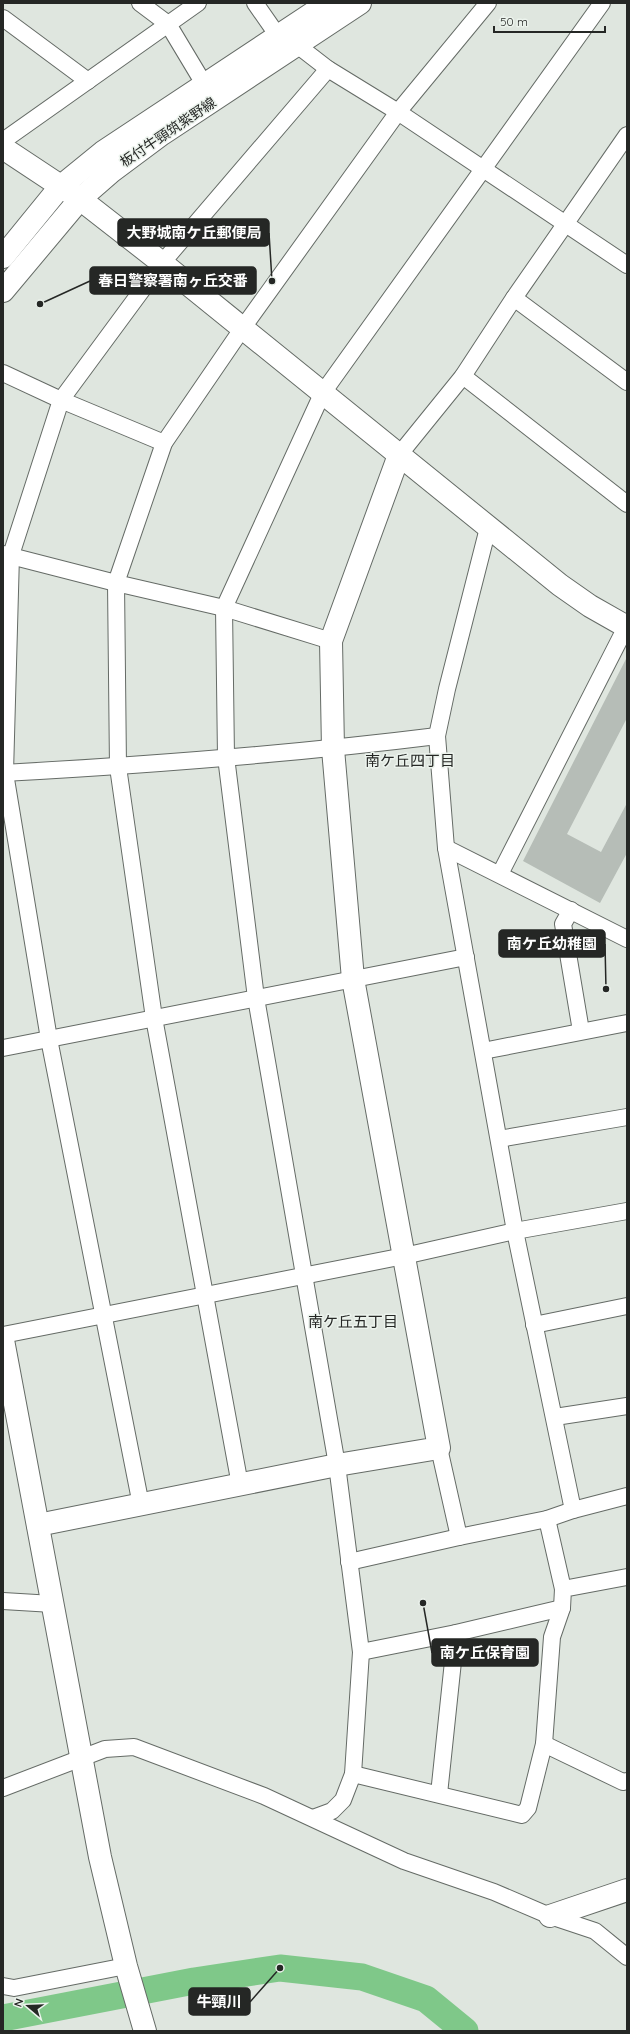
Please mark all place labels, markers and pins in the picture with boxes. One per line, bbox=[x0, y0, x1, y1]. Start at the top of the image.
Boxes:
callout: 大野城南ケ丘郵便局 bbox=[118, 219, 269, 246]
callout: 春日警察署南ヶ丘交番 bbox=[90, 267, 256, 294]
callout: 南ケ丘幼稚園 bbox=[499, 930, 605, 957]
callout: 南ケ丘保育園 bbox=[432, 1639, 538, 1666]
callout: 牛頸川 bbox=[189, 1988, 250, 2015]

